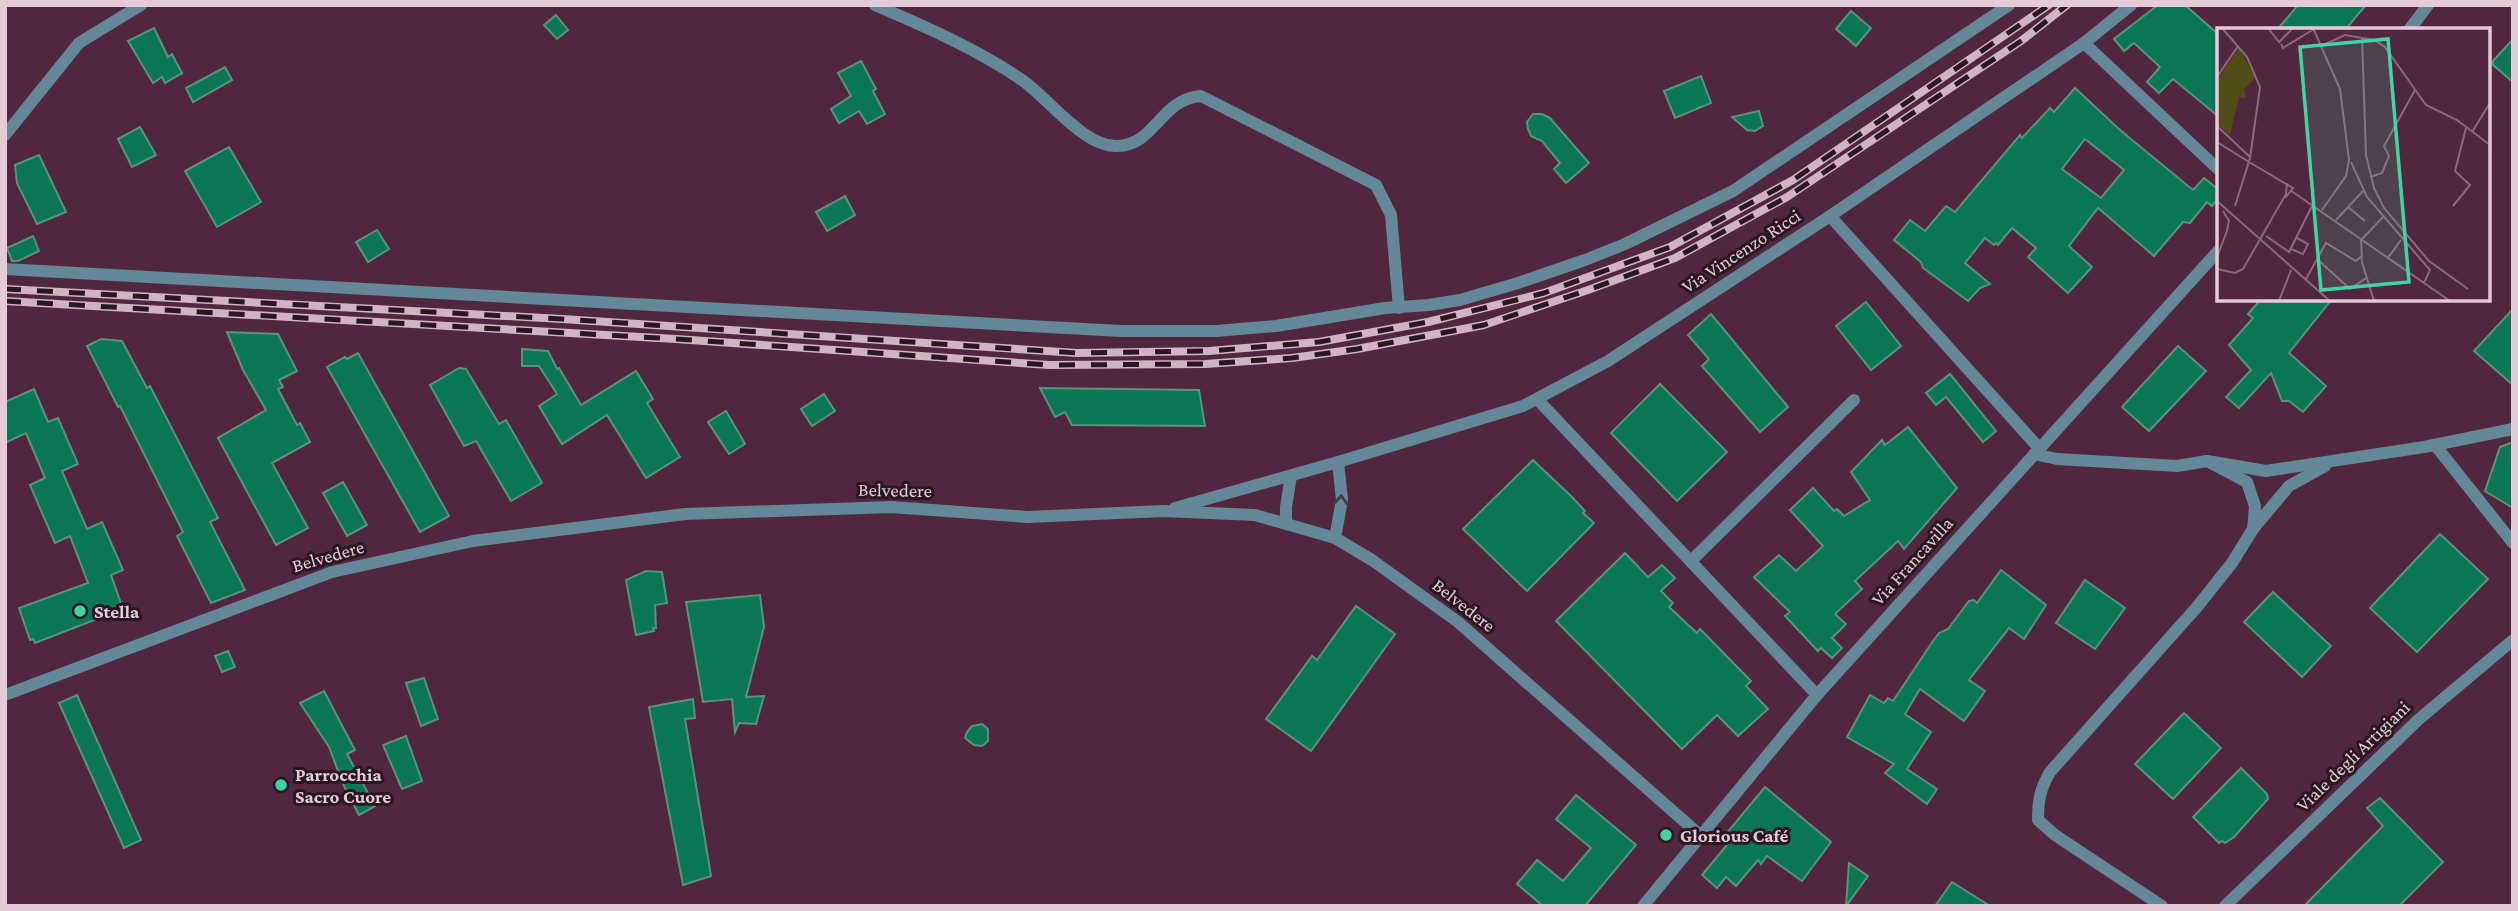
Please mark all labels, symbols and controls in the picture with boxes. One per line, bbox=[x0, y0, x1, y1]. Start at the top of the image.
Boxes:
inset map bbox=[2217, 28, 2490, 301]
street label: Via Vincenzo Ricci bbox=[1678, 205, 1804, 297]
street label: Belvedere bbox=[858, 479, 932, 501]
one-way arrow bbox=[1333, 495, 1348, 506]
street label: Via Francavilla bbox=[1867, 512, 1957, 610]
street label: Belvedere bbox=[290, 536, 366, 576]
street label: Belvedere bbox=[1428, 574, 1500, 636]
place label: Stella bbox=[94, 601, 140, 622]
marker: Stella bbox=[72, 603, 88, 619]
street label: Viale degli Artigiani bbox=[2292, 697, 2414, 815]
place label: Parrocchia Sacro Cuore bbox=[295, 764, 391, 807]
marker: Parrocchia Sacro Cuore bbox=[273, 777, 289, 793]
place label: Glorious Café bbox=[1680, 825, 1789, 846]
marker: Glorious Café bbox=[1658, 827, 1674, 843]

